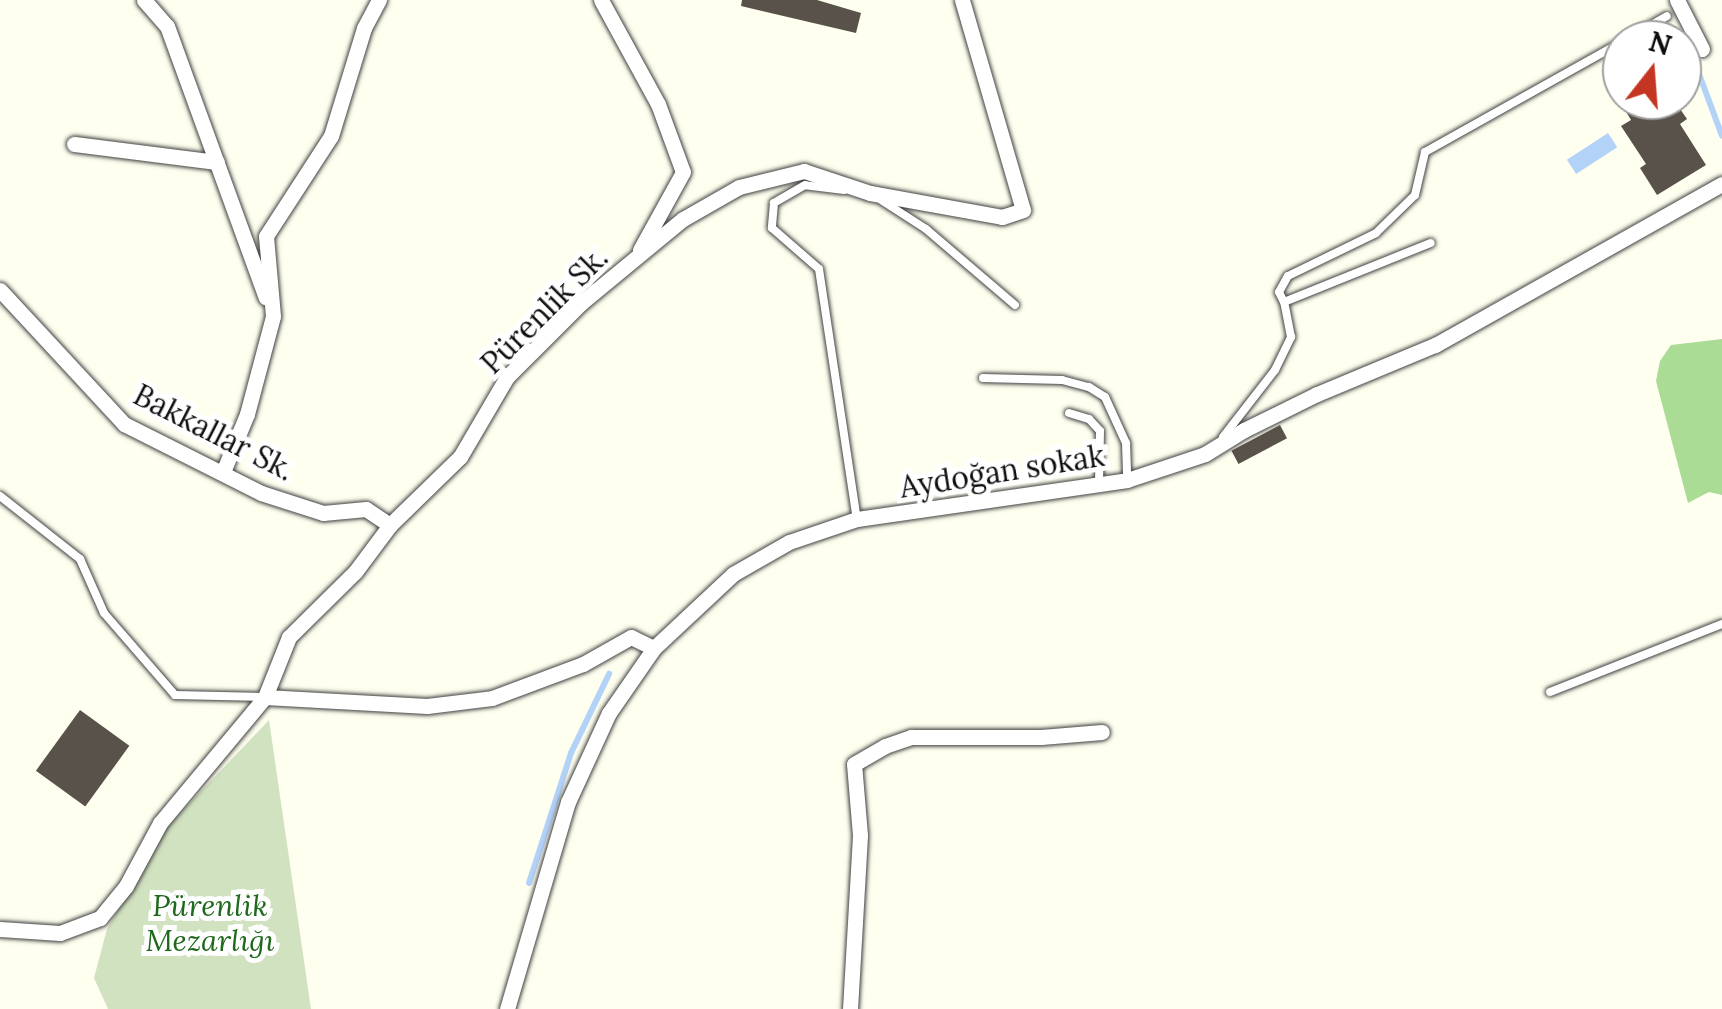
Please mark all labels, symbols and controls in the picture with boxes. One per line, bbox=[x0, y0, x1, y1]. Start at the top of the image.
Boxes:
north arrow bbox=[1602, 20, 1702, 120]
text: N bbox=[1645, 23, 1676, 64]
street label: Pürenlik Sk. bbox=[473, 239, 615, 381]
street label: Bakkallar Sk. bbox=[128, 376, 300, 488]
street label: Aydoğan sokak bbox=[897, 437, 1107, 505]
park label: Pürenlik Mezarlığı bbox=[146, 887, 274, 958]

